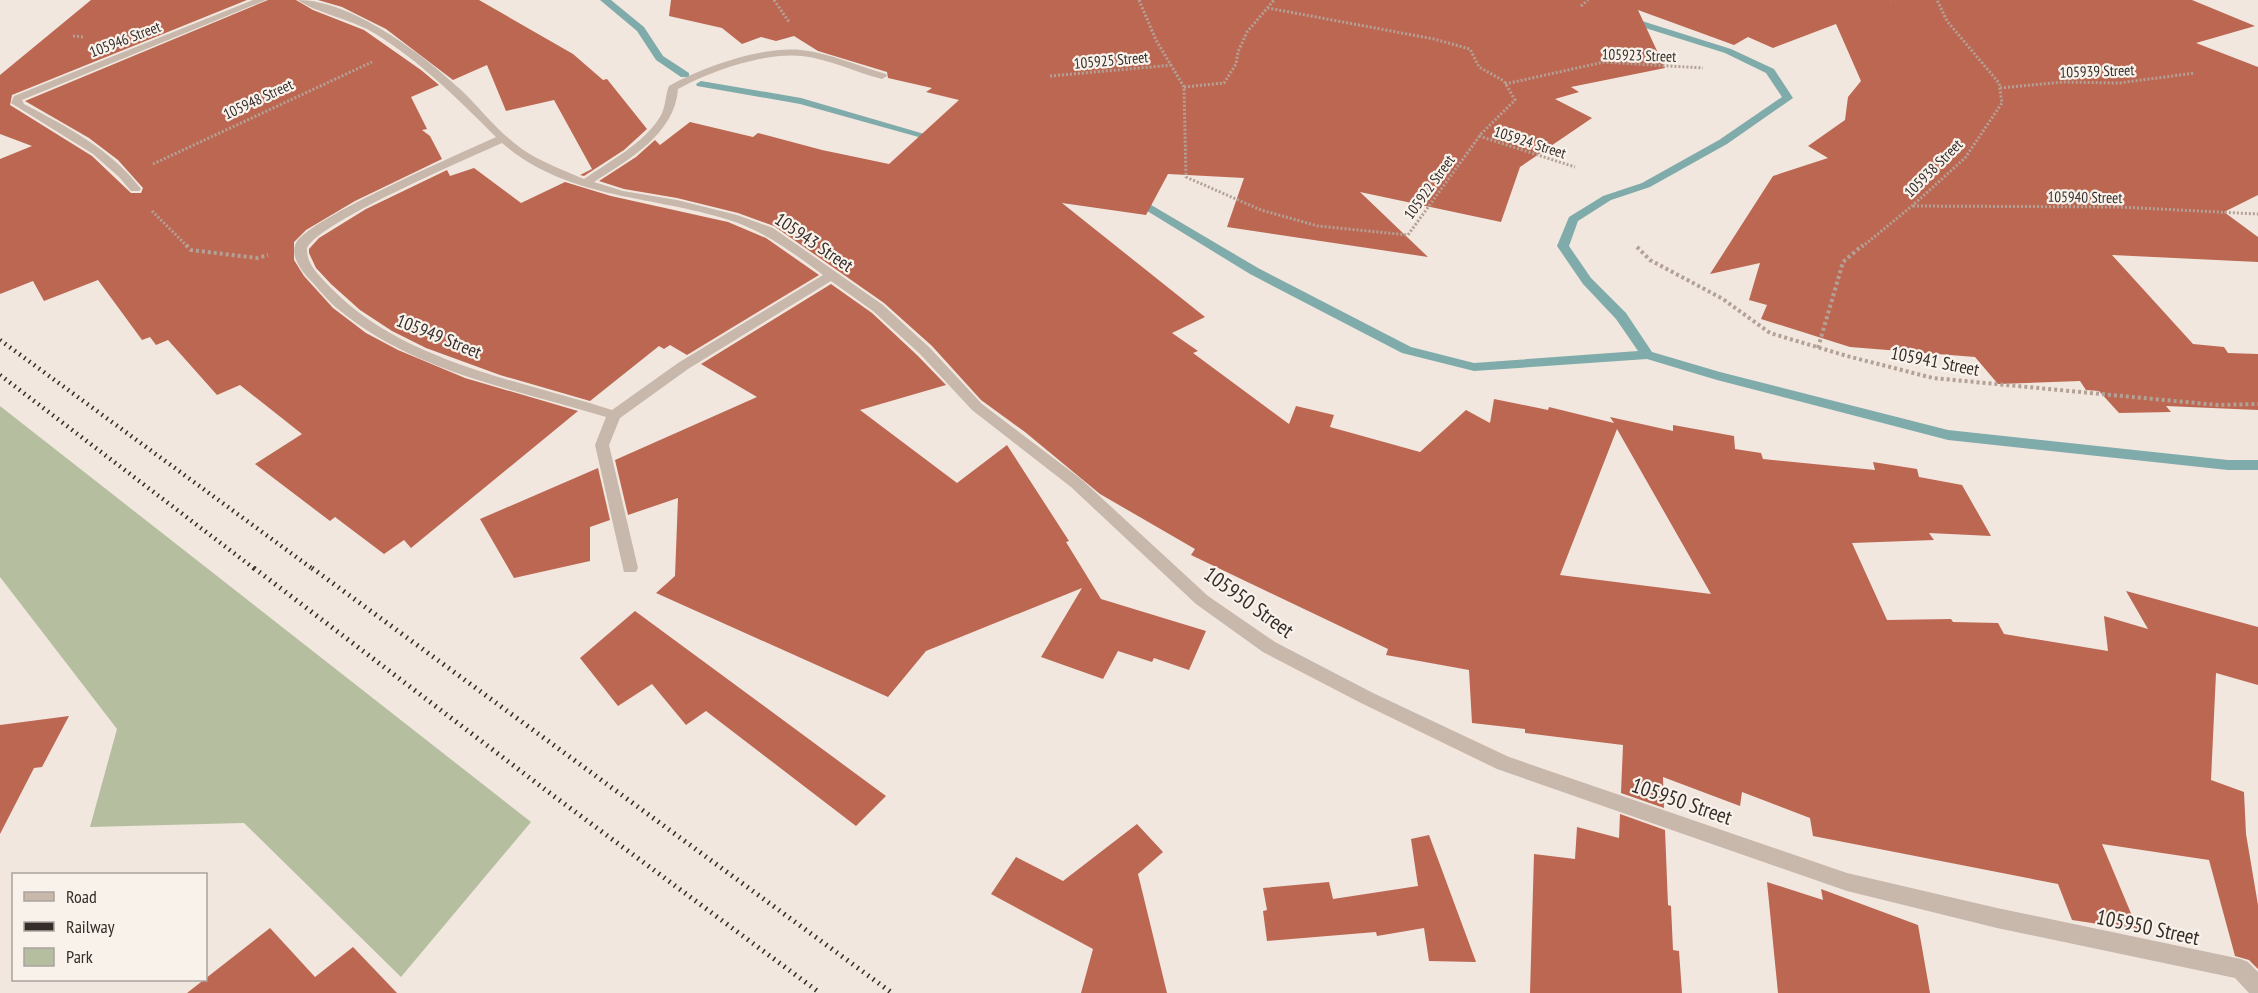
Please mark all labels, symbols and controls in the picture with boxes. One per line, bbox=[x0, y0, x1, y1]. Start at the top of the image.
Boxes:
street label: 105946 Street bbox=[87, 17, 163, 61]
street label: 105923 Street bbox=[1601, 44, 1677, 66]
street label: 105925 Street bbox=[1073, 47, 1149, 73]
street label: 105939 Street bbox=[2059, 60, 2135, 82]
street label: 105948 Street bbox=[220, 75, 296, 123]
street label: 105924 Street bbox=[1492, 121, 1568, 163]
street label: 105938 Street bbox=[1900, 135, 1966, 201]
street label: 105922 Street bbox=[1399, 151, 1459, 223]
street label: 105940 Street bbox=[2047, 187, 2123, 207]
street label: 105943 Street bbox=[770, 207, 858, 277]
street label: 105949 Street bbox=[393, 309, 485, 363]
street label: 105941 Street bbox=[1889, 341, 1981, 381]
street label: 105950 Street bbox=[1199, 560, 1299, 644]
street label: 105950 Street bbox=[1628, 771, 1736, 831]
legend bbox=[12, 873, 207, 981]
text: Road bbox=[66, 885, 97, 908]
street label: 105950 Street bbox=[2094, 903, 2202, 951]
text: Railway bbox=[66, 915, 115, 938]
text: Park bbox=[66, 945, 93, 968]

